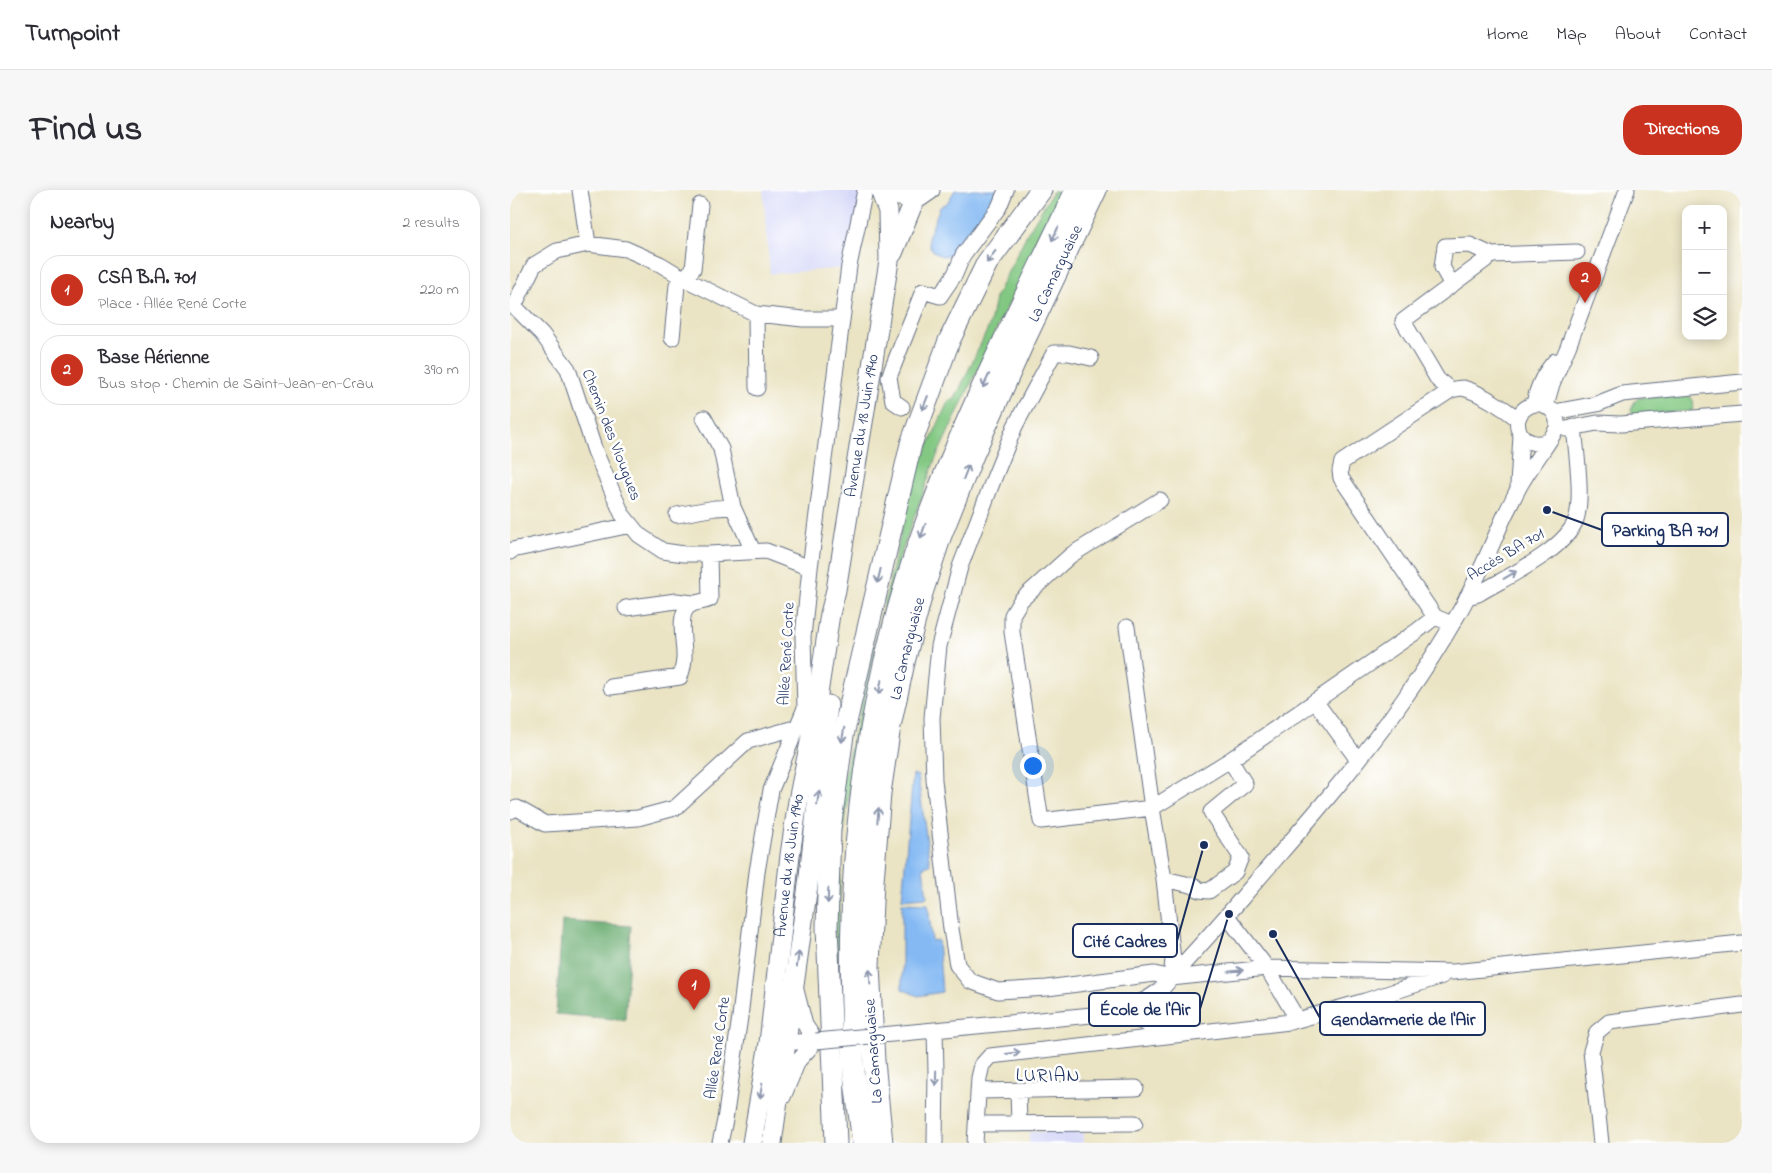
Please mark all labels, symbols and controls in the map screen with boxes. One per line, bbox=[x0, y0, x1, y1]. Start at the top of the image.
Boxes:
text: Turnpoint bbox=[25, 17, 120, 52]
text: Home bbox=[1487, 22, 1528, 48]
text: Map bbox=[1556, 22, 1587, 48]
text: About bbox=[1615, 22, 1661, 48]
text: Contact bbox=[1689, 22, 1747, 48]
text: Find us bbox=[30, 105, 142, 156]
button: Directions bbox=[1623, 105, 1742, 155]
map controls bbox=[1682, 205, 1727, 340]
button: + bbox=[1682, 205, 1727, 250]
text: Nearby bbox=[50, 208, 114, 238]
text: 2 results bbox=[402, 211, 460, 235]
street label: La Camarguaise bbox=[1023, 220, 1090, 326]
one-way arrow bbox=[1050, 226, 1059, 241]
one-way arrow bbox=[986, 250, 997, 264]
button: − bbox=[1682, 250, 1727, 295]
pin: 2 bbox=[1569, 262, 1601, 303]
text: CSA B.A. 701 bbox=[98, 265, 196, 292]
text: 1 bbox=[64, 278, 70, 302]
text: 220 m bbox=[420, 278, 459, 302]
text: Place · Allée René Corte bbox=[98, 292, 247, 316]
button: layers bbox=[1682, 295, 1727, 340]
text: Base Aérienne bbox=[98, 345, 209, 372]
street label: Avenue du 18 Juin 1940 bbox=[839, 353, 886, 499]
text: 2 bbox=[63, 358, 71, 382]
text: 390 m bbox=[424, 358, 459, 382]
street label: Chemin des Viougues bbox=[575, 366, 647, 504]
text: Bus stop · Chemin de Saint-Jean-en-Crau bbox=[98, 372, 374, 396]
one-way arrow bbox=[980, 373, 990, 388]
one-way arrow bbox=[920, 395, 929, 410]
one-way arrow bbox=[962, 465, 971, 480]
callout: Parking BA 701 bbox=[1602, 513, 1728, 546]
text: Parking BA 701 bbox=[1612, 519, 1718, 546]
street label: Accès BA 701 bbox=[1463, 522, 1549, 588]
one-way arrow bbox=[918, 523, 927, 538]
one-way arrow bbox=[874, 568, 883, 584]
one-way arrow bbox=[1503, 569, 1517, 579]
street label: La Camarguaise bbox=[884, 594, 933, 702]
street label: Allée René Corte bbox=[772, 601, 802, 706]
one-way arrow bbox=[875, 679, 884, 695]
one-way arrow bbox=[838, 726, 848, 742]
your location bbox=[1020, 753, 1046, 779]
one-way arrow bbox=[814, 790, 824, 806]
street label: Avenue du 18 Juin 1940 bbox=[769, 792, 811, 939]
one-way arrow bbox=[874, 807, 883, 823]
one-way arrow bbox=[823, 888, 833, 904]
callout: Cité Cadres bbox=[1073, 924, 1177, 957]
text: Cité Cadres bbox=[1083, 930, 1167, 956]
one-way arrow bbox=[793, 952, 803, 968]
one-way arrow bbox=[1228, 966, 1244, 976]
pin: 1 bbox=[678, 969, 710, 1010]
one-way arrow bbox=[865, 969, 874, 985]
callout: École de l'Air bbox=[1089, 993, 1200, 1026]
street label: Allée René Corte bbox=[699, 994, 737, 1101]
street label: La Camarguaise bbox=[858, 997, 890, 1104]
text: École de l'Air bbox=[1100, 998, 1191, 1024]
callout: Gendarmerie de l'Air bbox=[1320, 1002, 1485, 1035]
text: Gendarmerie de l'Air bbox=[1331, 1008, 1476, 1034]
one-way arrow bbox=[1005, 1048, 1021, 1058]
district label: LURIAN bbox=[1016, 1063, 1080, 1090]
one-way arrow bbox=[931, 1070, 941, 1086]
one-way arrow bbox=[756, 1083, 766, 1099]

